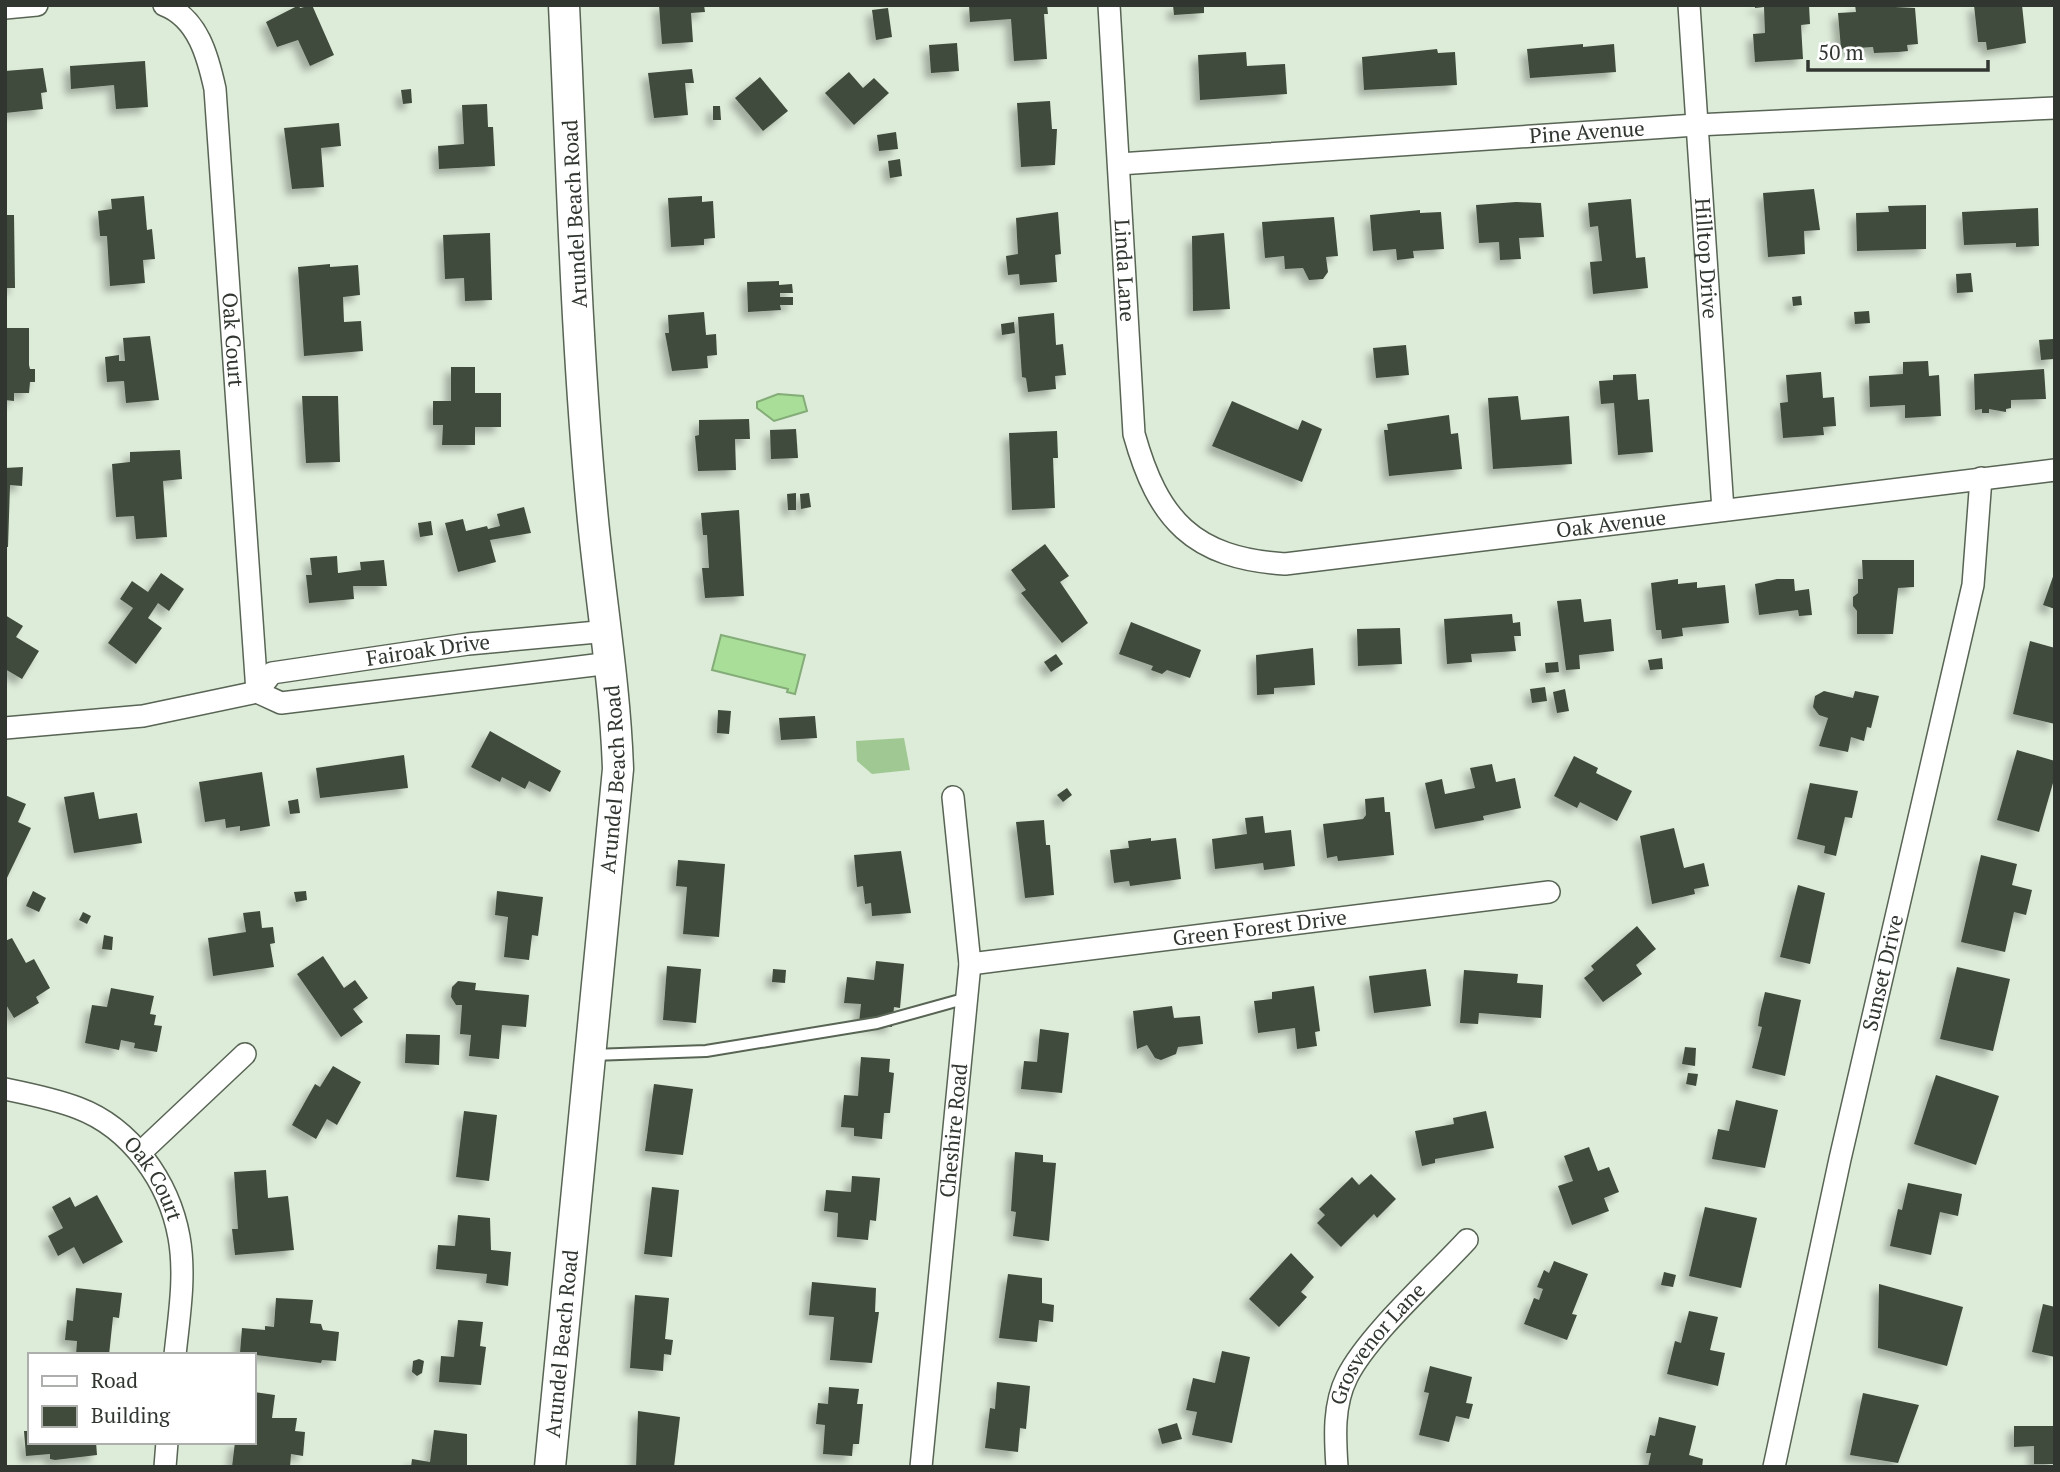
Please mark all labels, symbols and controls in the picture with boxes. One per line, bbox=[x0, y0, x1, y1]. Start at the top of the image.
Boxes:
scale bar bbox=[1808, 28, 1988, 72]
text: 50 m bbox=[1818, 38, 1864, 66]
street label: Pine Avenue bbox=[1528, 114, 1645, 149]
street label: Arundel Beach Road bbox=[555, 119, 593, 309]
street label: Hilltop Drive bbox=[1689, 197, 1725, 320]
street label: Linda Lane bbox=[1109, 218, 1142, 323]
street label: Oak Court bbox=[216, 292, 251, 388]
street label: Oak Avenue bbox=[1554, 503, 1668, 544]
street label: Fairoak Drive bbox=[364, 627, 491, 672]
street label: Arundel Beach Road bbox=[593, 683, 631, 875]
street label: Green Forest Drive bbox=[1171, 902, 1348, 952]
street label: Sunset Drive bbox=[1855, 912, 1909, 1034]
street label: Cheshire Road bbox=[932, 1062, 973, 1199]
street label: Oak Court bbox=[118, 1129, 190, 1224]
street label: Arundel Beach Road bbox=[538, 1248, 584, 1439]
street label: Grosvenor Lane bbox=[1323, 1276, 1431, 1408]
legend bbox=[28, 1353, 256, 1444]
text: Road bbox=[91, 1366, 138, 1394]
text: Building bbox=[91, 1401, 171, 1429]

